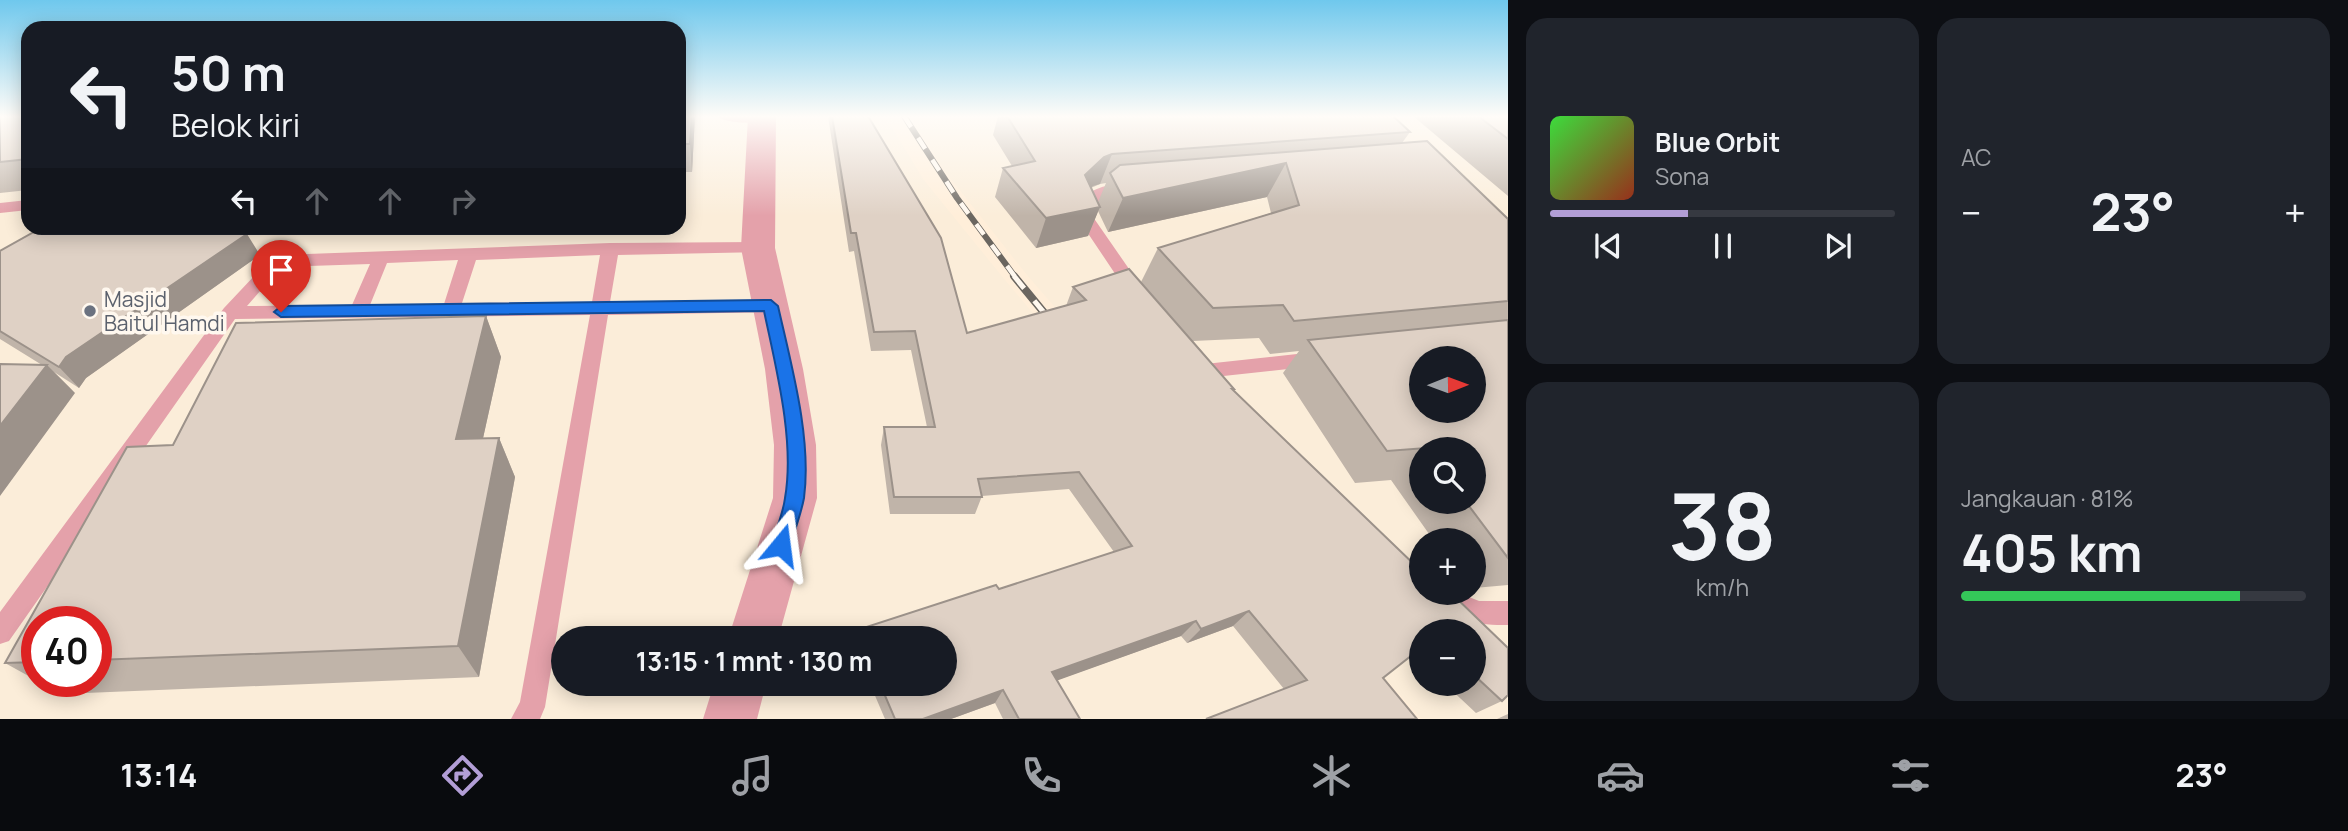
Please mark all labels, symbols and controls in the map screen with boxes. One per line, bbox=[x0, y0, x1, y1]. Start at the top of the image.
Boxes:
text: 50 m bbox=[171, 39, 286, 106]
icon: left bbox=[56, 49, 147, 140]
text: Belok kiri bbox=[171, 103, 300, 147]
text: Blue Orbit bbox=[1655, 124, 1780, 160]
text: AC bbox=[1961, 141, 1992, 173]
text: Sona bbox=[1655, 160, 1709, 192]
text: 23° bbox=[2091, 176, 2175, 247]
icon: left bbox=[225, 182, 263, 220]
icon: ahead bbox=[298, 182, 336, 220]
icon: ahead bbox=[371, 182, 409, 220]
icon: right bbox=[444, 182, 482, 220]
text: − bbox=[1961, 186, 1982, 238]
text: + bbox=[2284, 186, 2306, 238]
icon: previous bbox=[1589, 227, 1627, 265]
icon: pause bbox=[1704, 227, 1742, 265]
icon: next bbox=[1819, 227, 1857, 265]
pin bbox=[251, 240, 311, 312]
icon: arrive bbox=[262, 251, 300, 289]
place label: Masjid Baitul Hamdi bbox=[104, 285, 225, 337]
marker: Masjid Baitul Hamdi bbox=[82, 303, 98, 319]
north arrow bbox=[1409, 346, 1486, 424]
map controls bbox=[1409, 346, 1486, 696]
button: search bbox=[1409, 437, 1486, 514]
text: 38 bbox=[1668, 463, 1777, 587]
text: Jangkauan · 81% bbox=[1961, 482, 2133, 514]
position arrow bbox=[744, 508, 818, 582]
text: 405 km bbox=[1961, 517, 2142, 588]
button: + bbox=[1409, 528, 1486, 605]
text: km/h bbox=[1696, 571, 1749, 603]
speed limit sign: 40 bbox=[21, 606, 112, 697]
button: − bbox=[1409, 619, 1486, 696]
text: 13:15 · 1 mnt · 130 m bbox=[636, 643, 872, 679]
icon: directions bbox=[438, 751, 487, 800]
icon: music bbox=[728, 751, 777, 800]
icon: phone bbox=[1017, 751, 1066, 800]
icon: climate bbox=[1307, 751, 1356, 800]
icon: car bbox=[1596, 751, 1645, 800]
icon: filters bbox=[1886, 751, 1935, 800]
text: 13:14 bbox=[120, 753, 197, 797]
text: 23° bbox=[2176, 753, 2228, 797]

